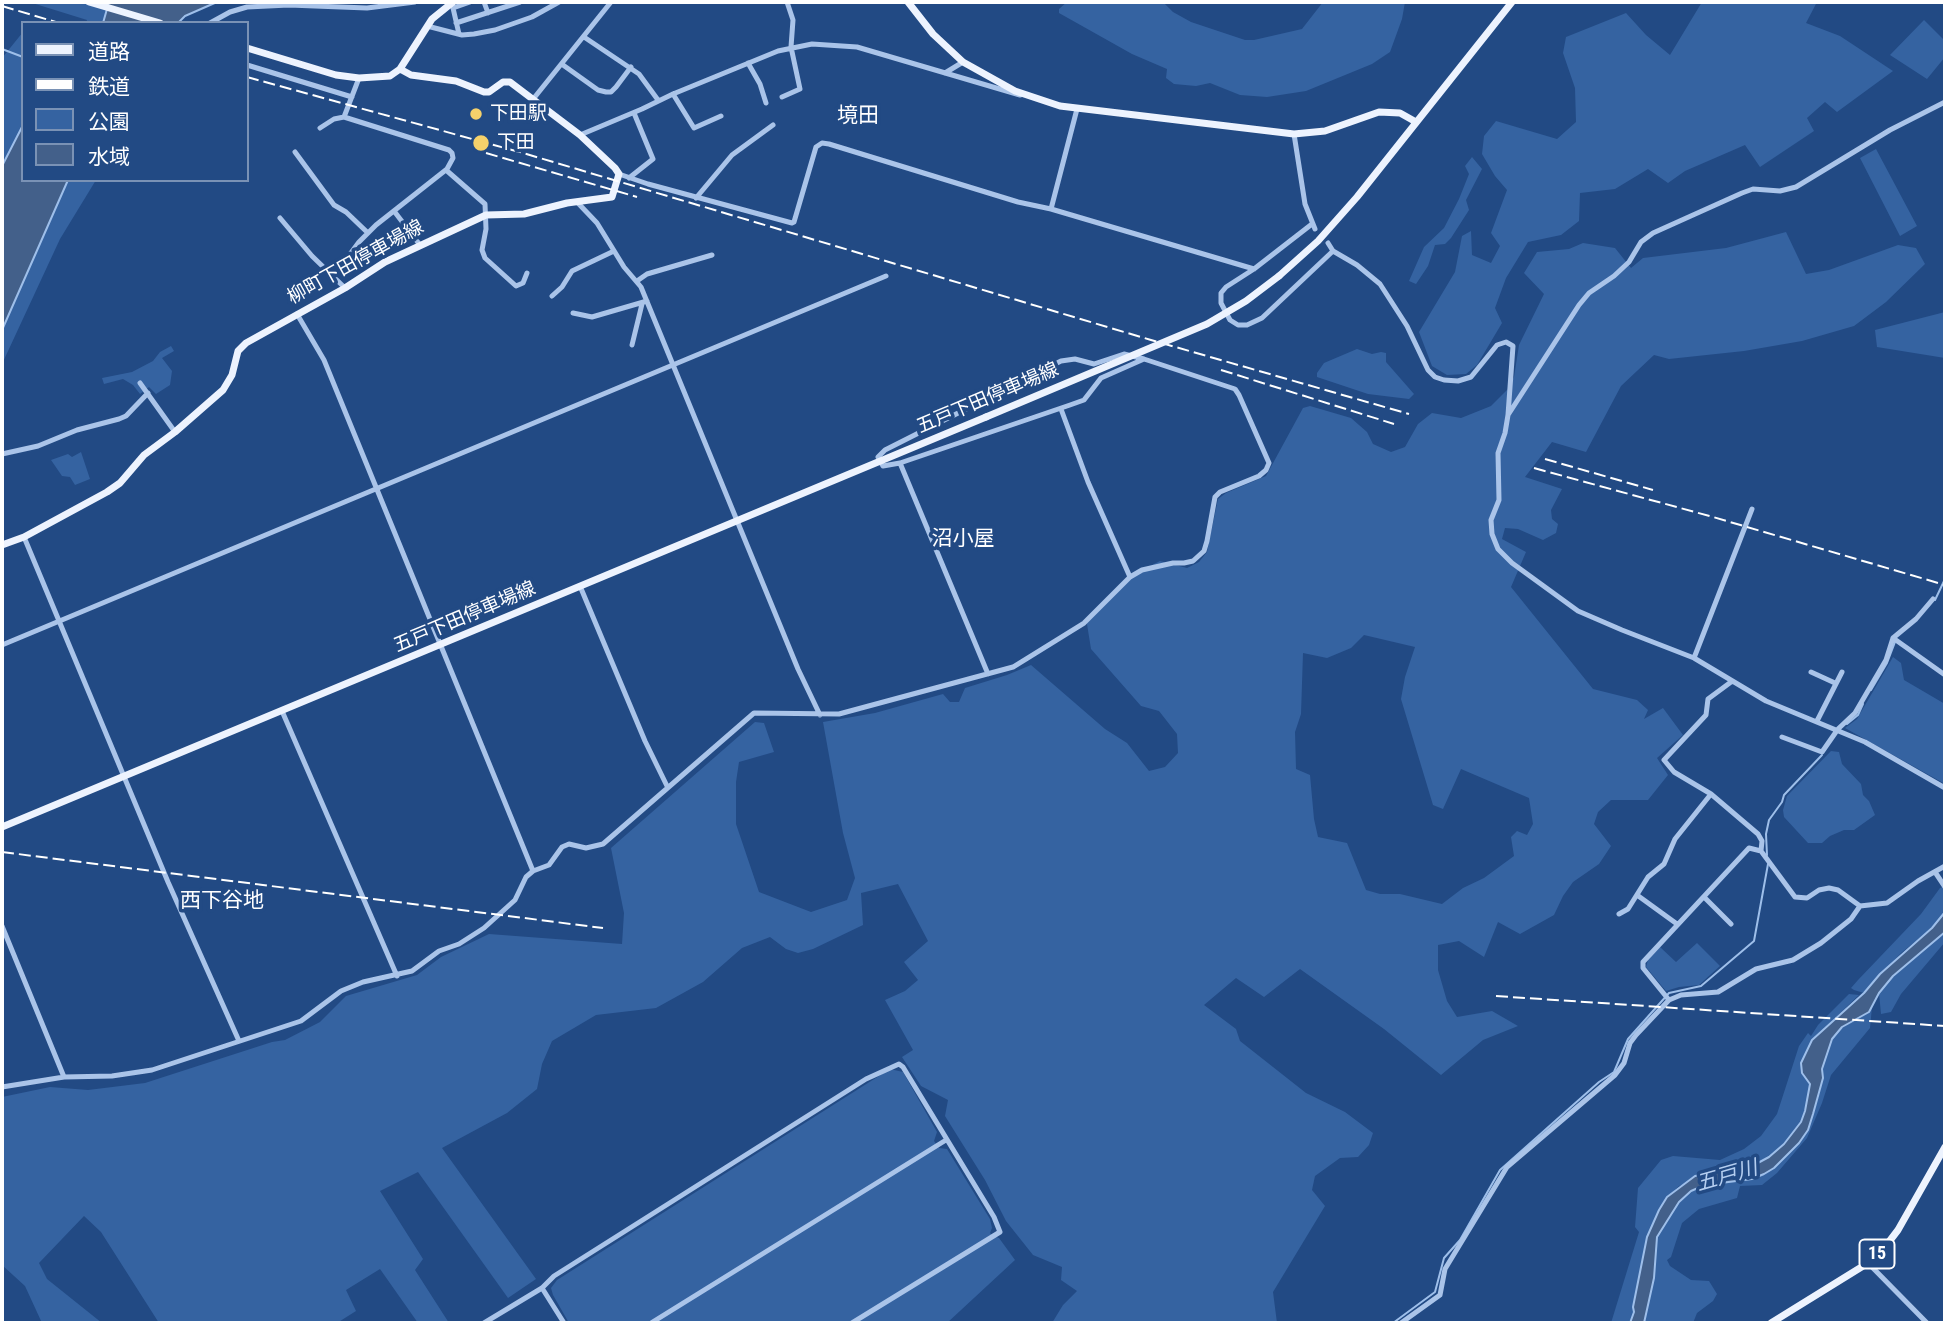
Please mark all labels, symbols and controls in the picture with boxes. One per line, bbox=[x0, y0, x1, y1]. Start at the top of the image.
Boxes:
legend bbox=[21, 21, 248, 182]
text: 道路 bbox=[88, 40, 130, 64]
text: 鉄道 bbox=[88, 75, 130, 99]
place label: 下田駅 bbox=[490, 103, 547, 125]
district label: 境田 bbox=[837, 104, 879, 130]
marker: 下田駅 bbox=[468, 106, 484, 122]
text: 公園 bbox=[88, 110, 130, 134]
place label: 下田 bbox=[497, 132, 535, 154]
marker: 下田 bbox=[471, 133, 491, 153]
text: 水域 bbox=[88, 145, 130, 169]
street label: 柳町下田停車場線 bbox=[284, 216, 428, 310]
street label: 五戸下田停車場線 bbox=[914, 359, 1062, 439]
district label: 沼小屋 bbox=[932, 527, 994, 553]
street label: 五戸下田停車場線 bbox=[391, 578, 539, 658]
district label: 西下谷地 bbox=[180, 889, 264, 915]
water label: 五戸川 bbox=[1693, 1156, 1761, 1198]
road number: 15 bbox=[1860, 1240, 1895, 1268]

